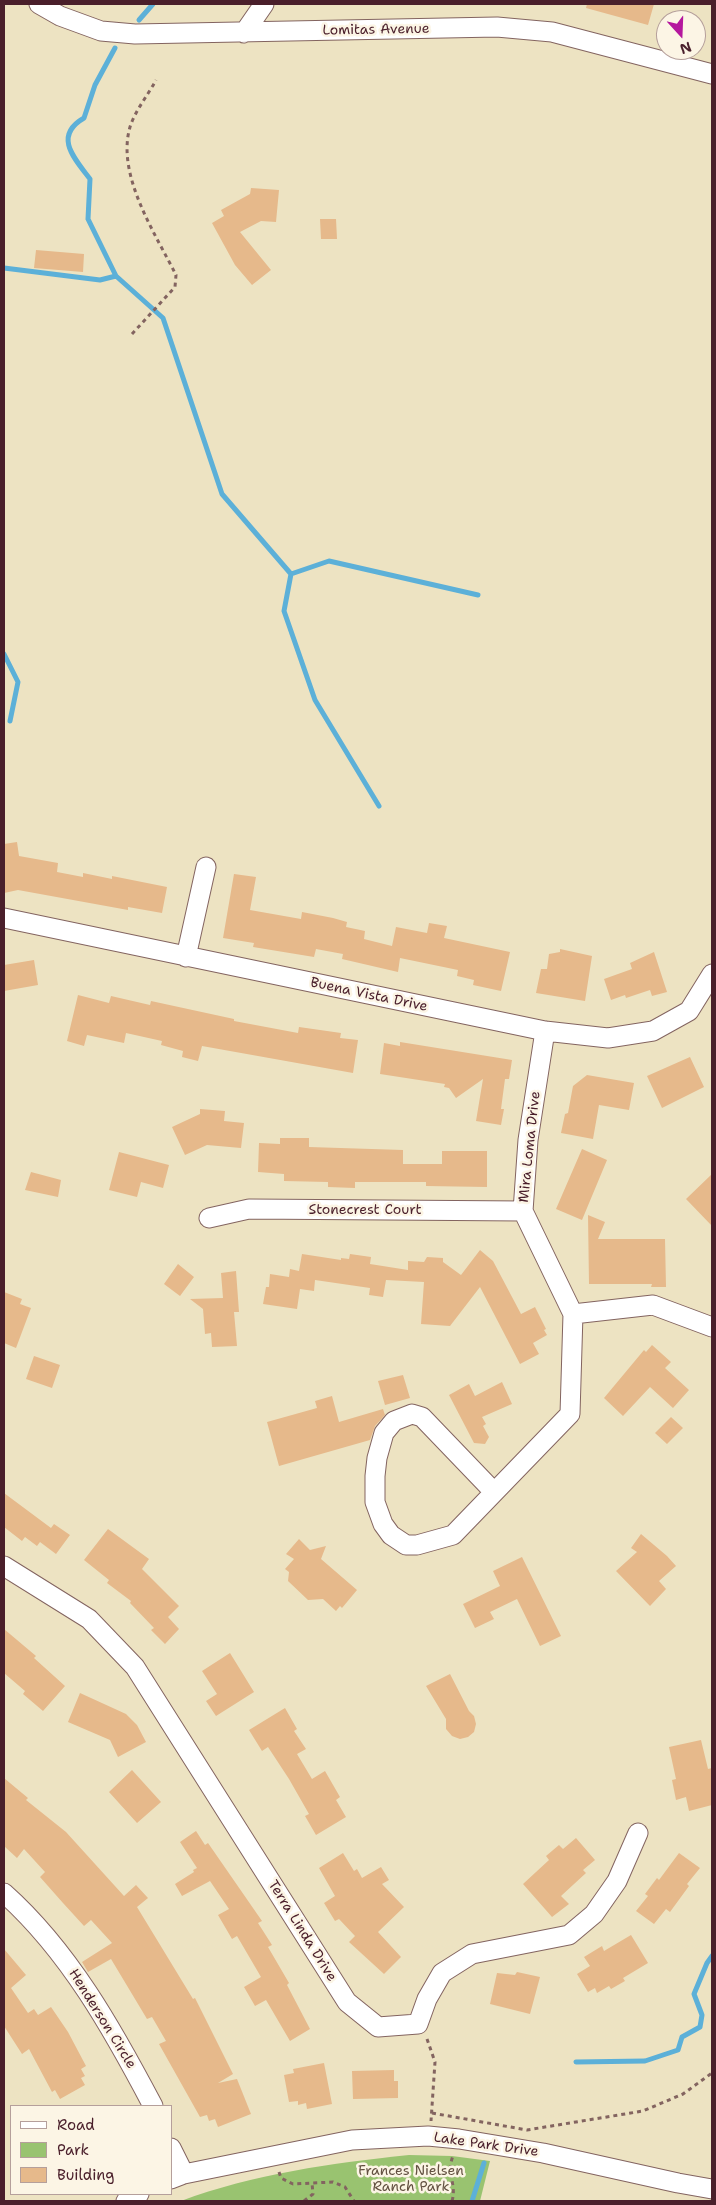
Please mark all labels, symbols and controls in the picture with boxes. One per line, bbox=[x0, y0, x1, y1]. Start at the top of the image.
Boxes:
north arrow bbox=[656, 10, 706, 60]
street label: Lomitas Avenue bbox=[322, 21, 430, 39]
text: N bbox=[677, 38, 694, 59]
street label: Buena Vista Drive bbox=[309, 974, 429, 1016]
street label: Mira Loma Drive bbox=[516, 1090, 544, 1204]
street label: Stonecrest Court bbox=[308, 1202, 422, 1218]
street label: Terra Linda Drive bbox=[264, 1877, 340, 1985]
street label: Henderson Circle bbox=[65, 1966, 139, 2072]
legend bbox=[10, 2105, 172, 2195]
text: Road bbox=[57, 2115, 95, 2135]
street label: Lake Park Drive bbox=[433, 2129, 539, 2161]
text: Park bbox=[57, 2140, 89, 2160]
park label: Frances Nielsen Ranch Park bbox=[358, 2163, 464, 2196]
text: Building bbox=[57, 2165, 114, 2185]

